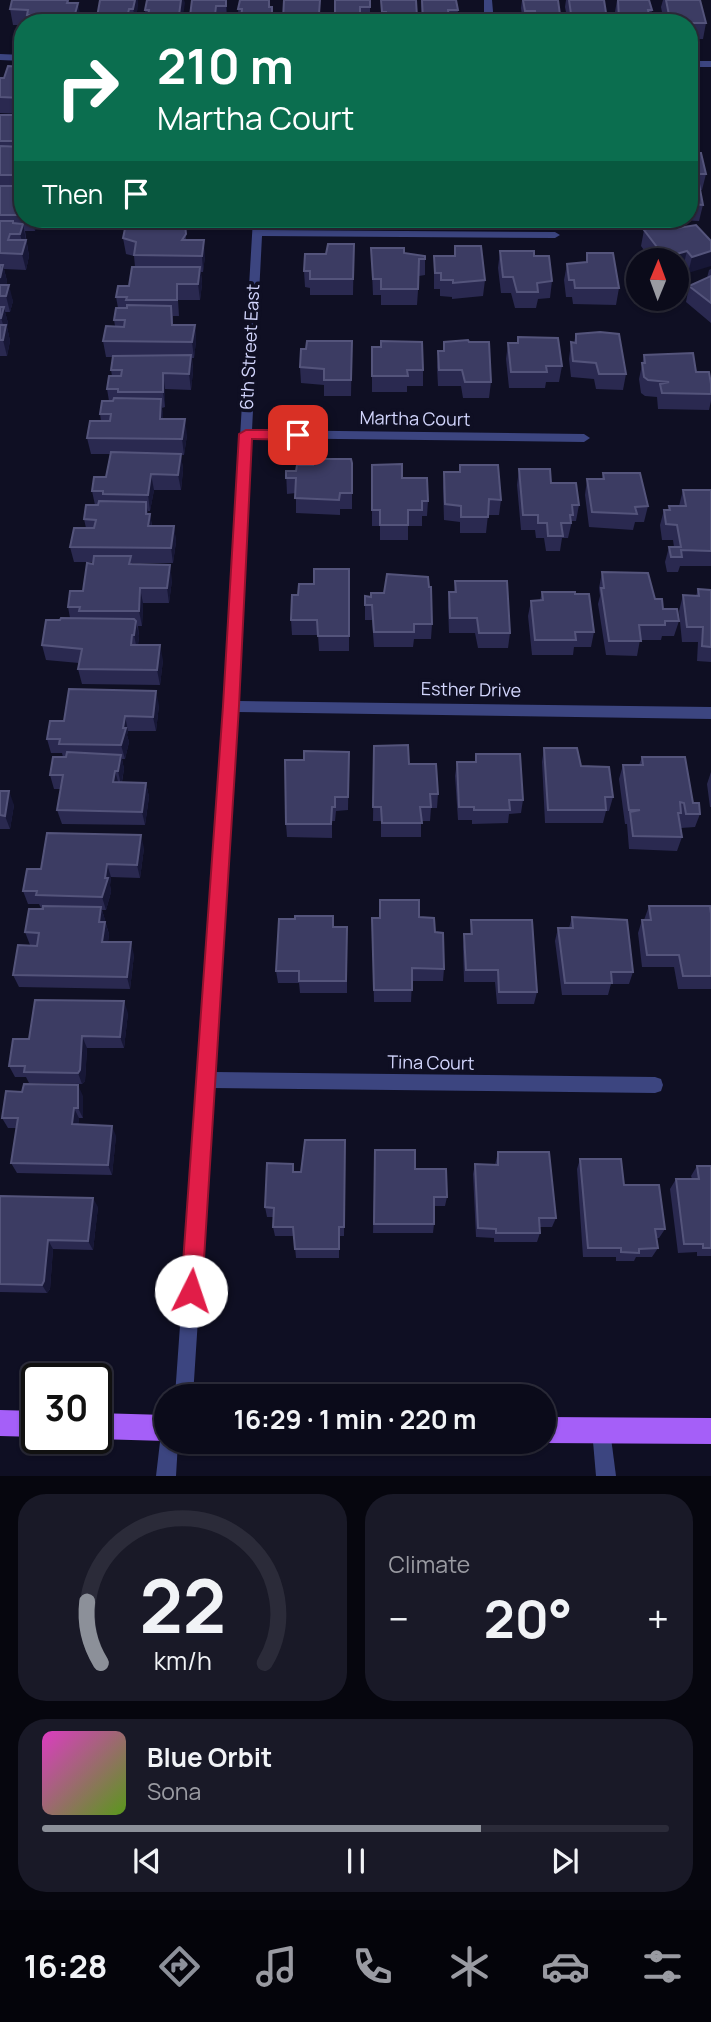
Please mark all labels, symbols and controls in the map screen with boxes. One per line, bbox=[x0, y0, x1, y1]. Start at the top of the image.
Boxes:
text: 210 m bbox=[157, 32, 294, 99]
icon: right bbox=[42, 42, 133, 133]
text: Martha Court bbox=[157, 96, 354, 140]
icon: arrive bbox=[117, 175, 155, 213]
text: Then bbox=[42, 176, 103, 212]
north arrow bbox=[626, 248, 690, 312]
map controls bbox=[626, 248, 689, 311]
street label: 6th Street East bbox=[234, 283, 264, 411]
pin bbox=[268, 405, 328, 465]
street label: Martha Court bbox=[359, 405, 471, 431]
icon: arrive bbox=[279, 416, 317, 454]
street label: Esther Drive bbox=[421, 676, 521, 702]
street label: Tina Court bbox=[387, 1049, 475, 1075]
position arrow bbox=[154, 1254, 228, 1328]
speed limit sign: 30 bbox=[21, 1363, 112, 1454]
text: 16:29 · 1 min · 220 m bbox=[234, 1401, 476, 1437]
text: Climate bbox=[389, 1548, 470, 1580]
text: 22 bbox=[139, 1556, 226, 1656]
text: 20° bbox=[484, 1583, 572, 1654]
text: − bbox=[389, 1592, 409, 1644]
text: + bbox=[647, 1592, 669, 1644]
text: km/h bbox=[153, 1643, 211, 1678]
text: Blue Orbit bbox=[147, 1739, 272, 1775]
text: Sona bbox=[147, 1775, 201, 1807]
icon: previous bbox=[128, 1842, 166, 1880]
icon: pause bbox=[337, 1842, 375, 1880]
icon: next bbox=[546, 1842, 584, 1880]
icon: directions bbox=[155, 1942, 204, 1991]
icon: music bbox=[252, 1942, 301, 1991]
icon: phone bbox=[348, 1942, 397, 1991]
icon: climate bbox=[445, 1942, 494, 1991]
icon: car bbox=[541, 1942, 590, 1991]
icon: filters bbox=[638, 1942, 687, 1991]
text: 16:28 bbox=[24, 1944, 107, 1988]

